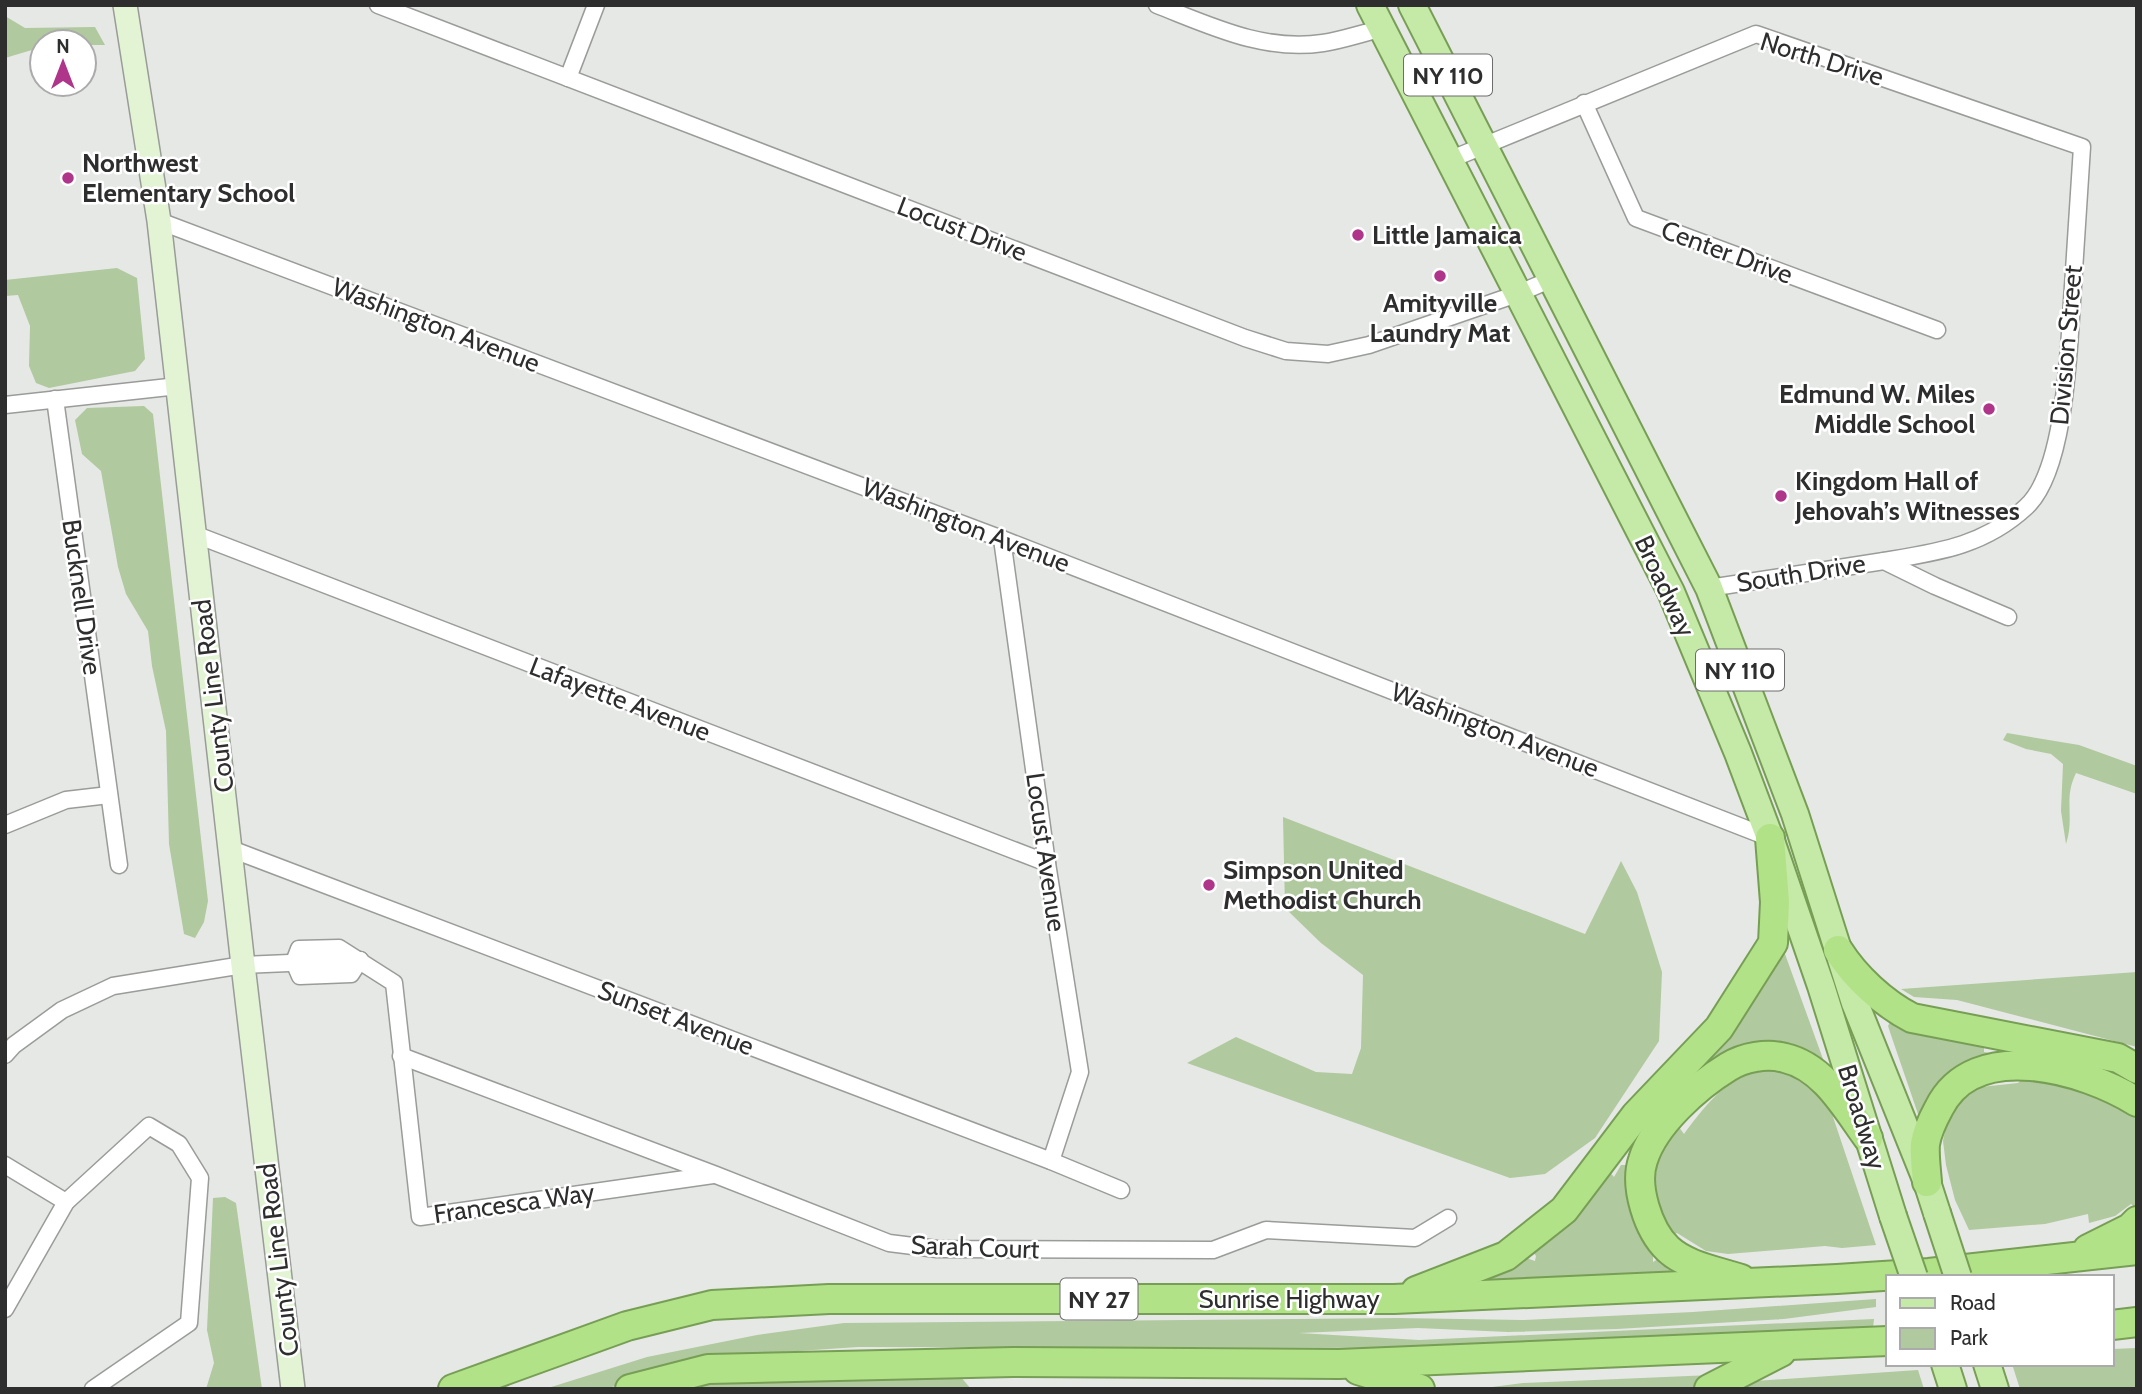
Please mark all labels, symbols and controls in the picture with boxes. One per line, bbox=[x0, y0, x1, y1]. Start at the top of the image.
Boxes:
street label: North Drive bbox=[1756, 25, 1888, 93]
north arrow bbox=[28, 28, 98, 98]
text: N bbox=[56, 35, 70, 58]
road number: NY 110 bbox=[1404, 54, 1492, 96]
place label: Northwest Elementary School bbox=[82, 147, 295, 209]
marker: Northwest Elementary School bbox=[60, 170, 76, 186]
street label: Locust Drive bbox=[893, 190, 1031, 268]
street label: Center Drive bbox=[1657, 213, 1797, 291]
place label: Little Jamaica bbox=[1372, 219, 1522, 251]
marker: Little Jamaica bbox=[1350, 227, 1366, 243]
street label: Division Street bbox=[2043, 264, 2089, 426]
marker: Amityville Laundry Mat bbox=[1432, 268, 1448, 284]
street label: Washington Avenue bbox=[328, 271, 544, 379]
place label: Amityville Laundry Mat bbox=[1370, 287, 1511, 349]
place label: Edmund W. Miles Middle School bbox=[1779, 378, 1975, 440]
marker: Edmund W. Miles Middle School bbox=[1981, 401, 1997, 417]
place label: Kingdom Hall of Jehovah’s Witnesses bbox=[1794, 465, 2020, 527]
street label: Washington Avenue bbox=[858, 471, 1074, 579]
marker: Kingdom Hall of Jehovah’s Witnesses bbox=[1773, 488, 1789, 504]
street label: Bucknell Drive bbox=[55, 517, 109, 677]
street label: Broadway bbox=[1628, 530, 1702, 642]
street label: South Drive bbox=[1734, 547, 1868, 599]
street label: County Line Road bbox=[185, 598, 241, 794]
street label: Lafayette Avenue bbox=[525, 650, 715, 748]
road number: NY 110 bbox=[1696, 650, 1784, 690]
street label: Washington Avenue bbox=[1387, 676, 1603, 784]
street label: Locust Avenue bbox=[1019, 770, 1073, 934]
place label: Simpson United Methodist Church bbox=[1223, 854, 1422, 916]
marker: Simpson United Methodist Church bbox=[1201, 877, 1217, 893]
street label: Sunset Avenue bbox=[594, 974, 758, 1062]
street label: Broadway bbox=[1831, 1061, 1893, 1173]
street label: County Line Road bbox=[250, 1162, 306, 1358]
street label: Francesca Way bbox=[432, 1176, 596, 1230]
street label: Sarah Court bbox=[910, 1229, 1040, 1265]
legend bbox=[1886, 1275, 2114, 1366]
road number: NY 27 bbox=[1060, 1279, 1138, 1320]
street label: Sunrise Highway bbox=[1198, 1283, 1380, 1315]
text: Road bbox=[1950, 1290, 1996, 1315]
text: Park bbox=[1950, 1325, 1988, 1350]

